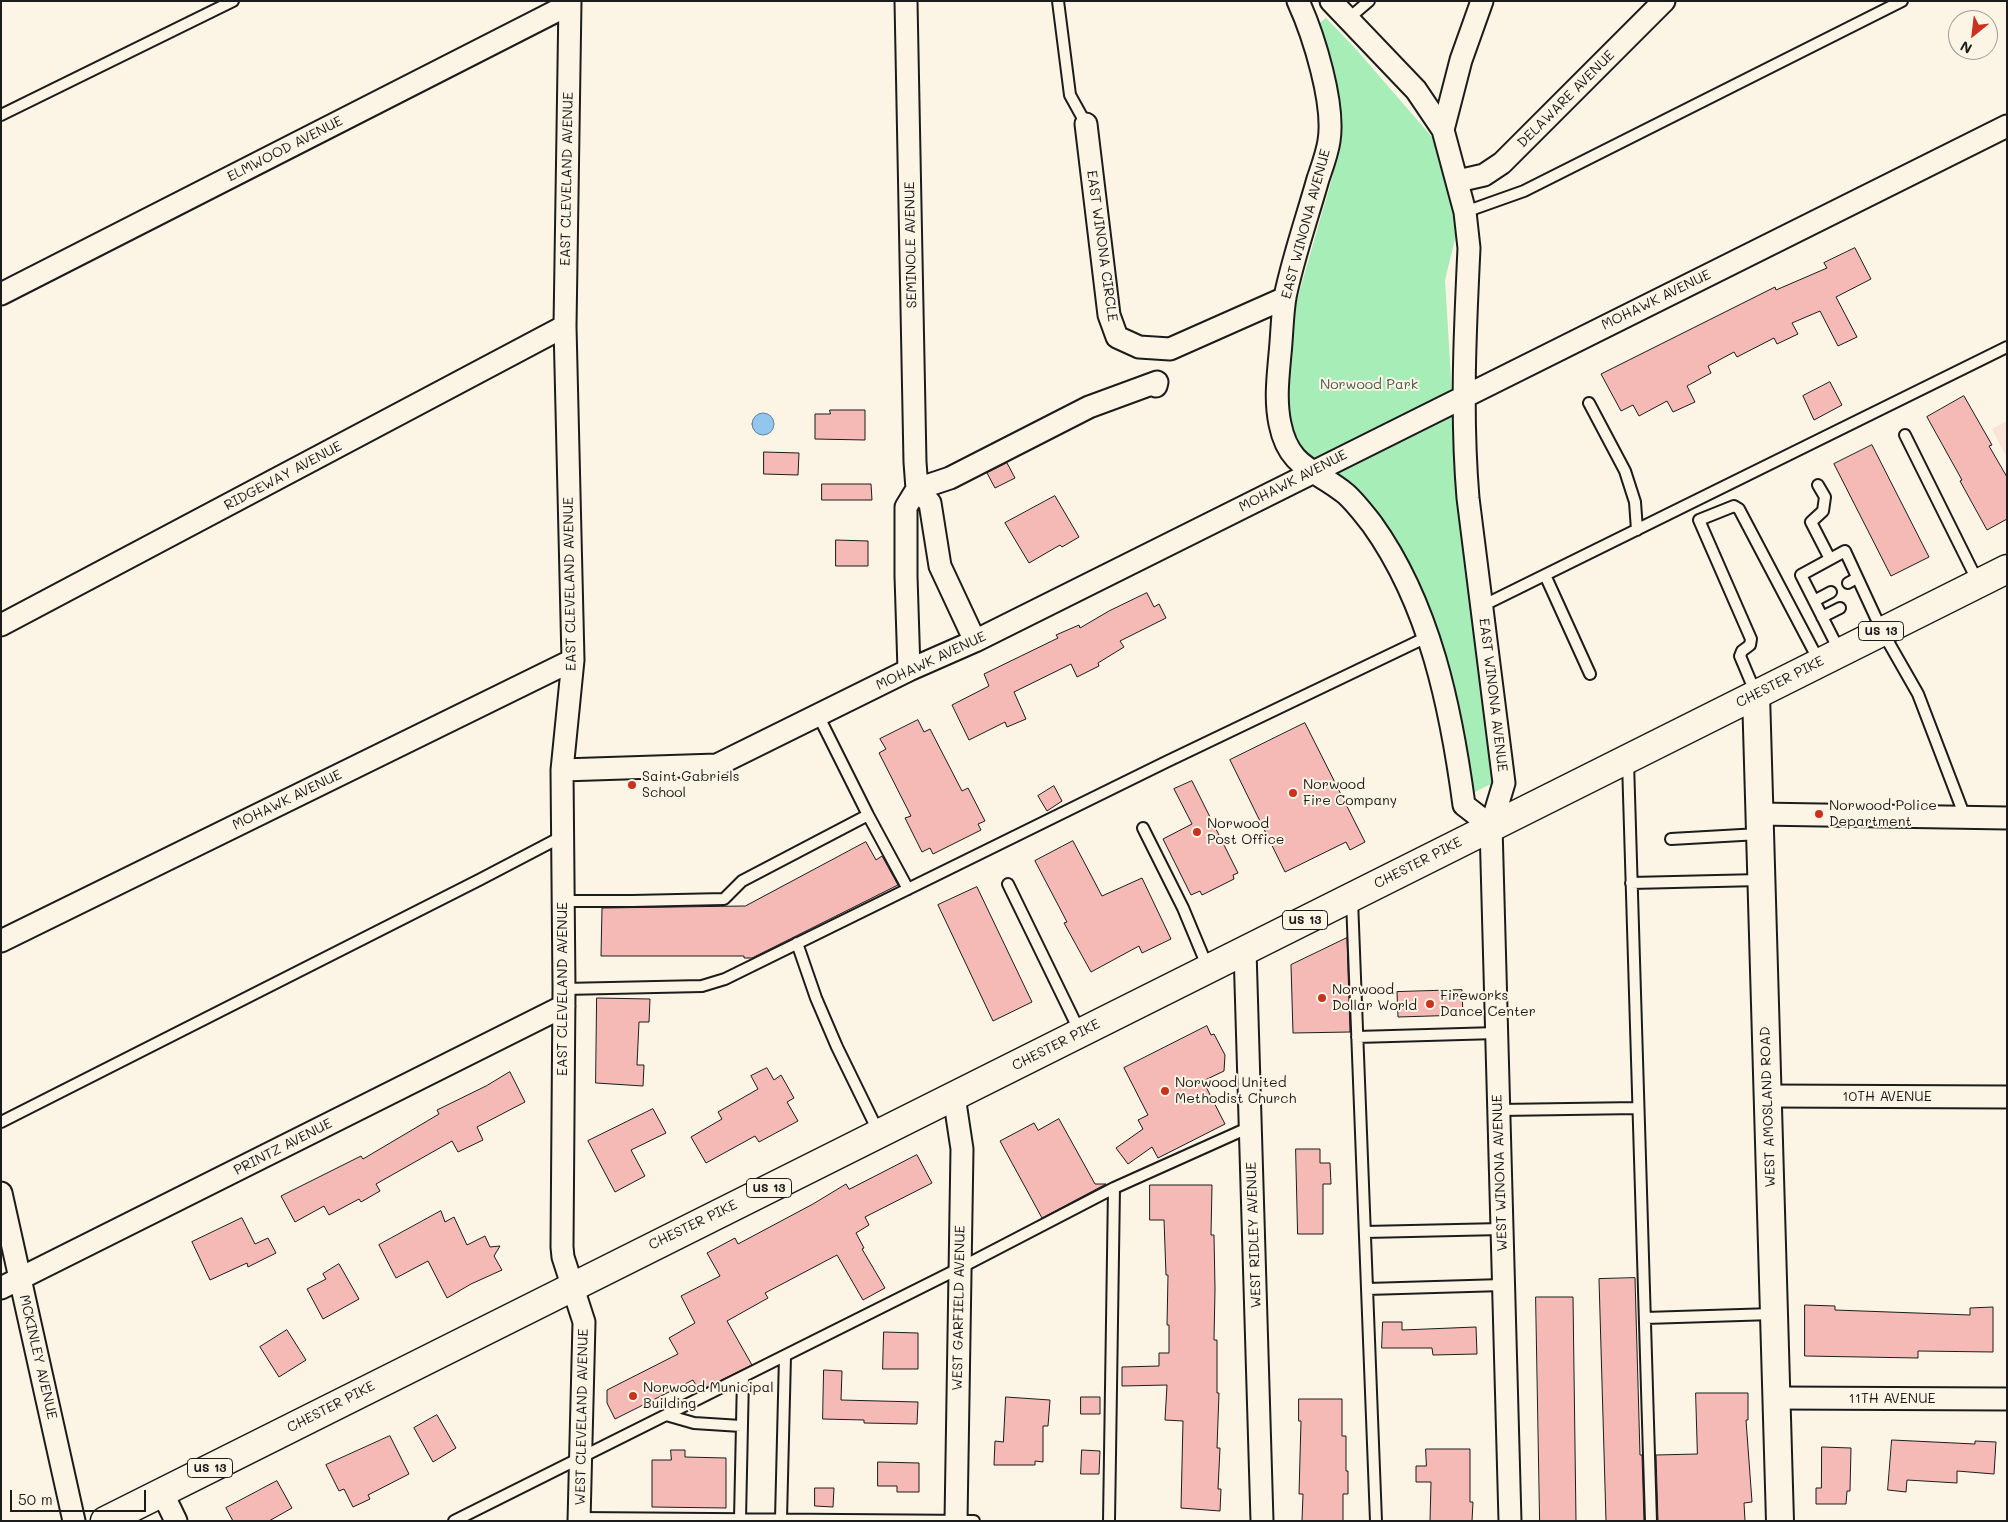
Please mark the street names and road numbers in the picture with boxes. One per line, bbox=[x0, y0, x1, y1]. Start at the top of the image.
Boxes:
street label: DELAWARE AVENUE bbox=[1514, 47, 1618, 151]
street label: EAST CLEVELAND AVENUE bbox=[557, 92, 577, 266]
street label: ELMWOOD AVENUE bbox=[224, 113, 346, 185]
street label: EAST WINONA AVENUE bbox=[1278, 147, 1334, 301]
street label: EAST WINONA CIRCLE bbox=[1083, 169, 1121, 323]
street label: SEMINOLE AVENUE bbox=[901, 181, 921, 309]
street label: MOHAWK AVENUE bbox=[1599, 266, 1713, 334]
street label: RIDGEWAY AVENUE bbox=[221, 438, 345, 514]
street label: MOHAWK AVENUE bbox=[1236, 446, 1350, 516]
street label: EAST CLEVELAND AVENUE bbox=[560, 497, 580, 671]
street label: EAST WINONA AVENUE bbox=[1475, 617, 1511, 773]
road number: US 13 bbox=[1858, 622, 1904, 640]
street label: MOHAWK AVENUE bbox=[873, 628, 989, 694]
street label: CHESTER PIKE bbox=[1733, 653, 1827, 711]
street label: MOHAWK AVENUE bbox=[230, 766, 344, 834]
street label: CHESTER PIKE bbox=[1371, 834, 1465, 892]
street label: EAST CLEVELAND AVENUE bbox=[555, 902, 571, 1076]
road number: US 13 bbox=[1282, 910, 1328, 930]
street label: CHESTER PIKE bbox=[1009, 1016, 1103, 1074]
street label: WEST AMOSLAND ROAD bbox=[1757, 1026, 1779, 1188]
street label: 10TH AVENUE bbox=[1842, 1089, 1932, 1105]
street label: WEST WINONA AVENUE bbox=[1489, 1094, 1511, 1252]
street label: PRINTZ AVENUE bbox=[231, 1115, 335, 1179]
street label: WEST RIDLEY AVENUE bbox=[1243, 1161, 1265, 1309]
road number: US 13 bbox=[746, 1178, 792, 1198]
street label: CHESTER PIKE bbox=[646, 1196, 740, 1254]
street label: WEST GARFIELD AVENUE bbox=[949, 1225, 969, 1391]
street label: MCKINLEY AVENUE bbox=[15, 1293, 61, 1421]
street label: WEST CLEVELAND AVENUE bbox=[572, 1329, 592, 1505]
street label: CHESTER PIKE bbox=[284, 1378, 378, 1436]
street label: 11TH AVENUE bbox=[1848, 1391, 1936, 1407]
road number: US 13 bbox=[188, 1459, 232, 1478]

